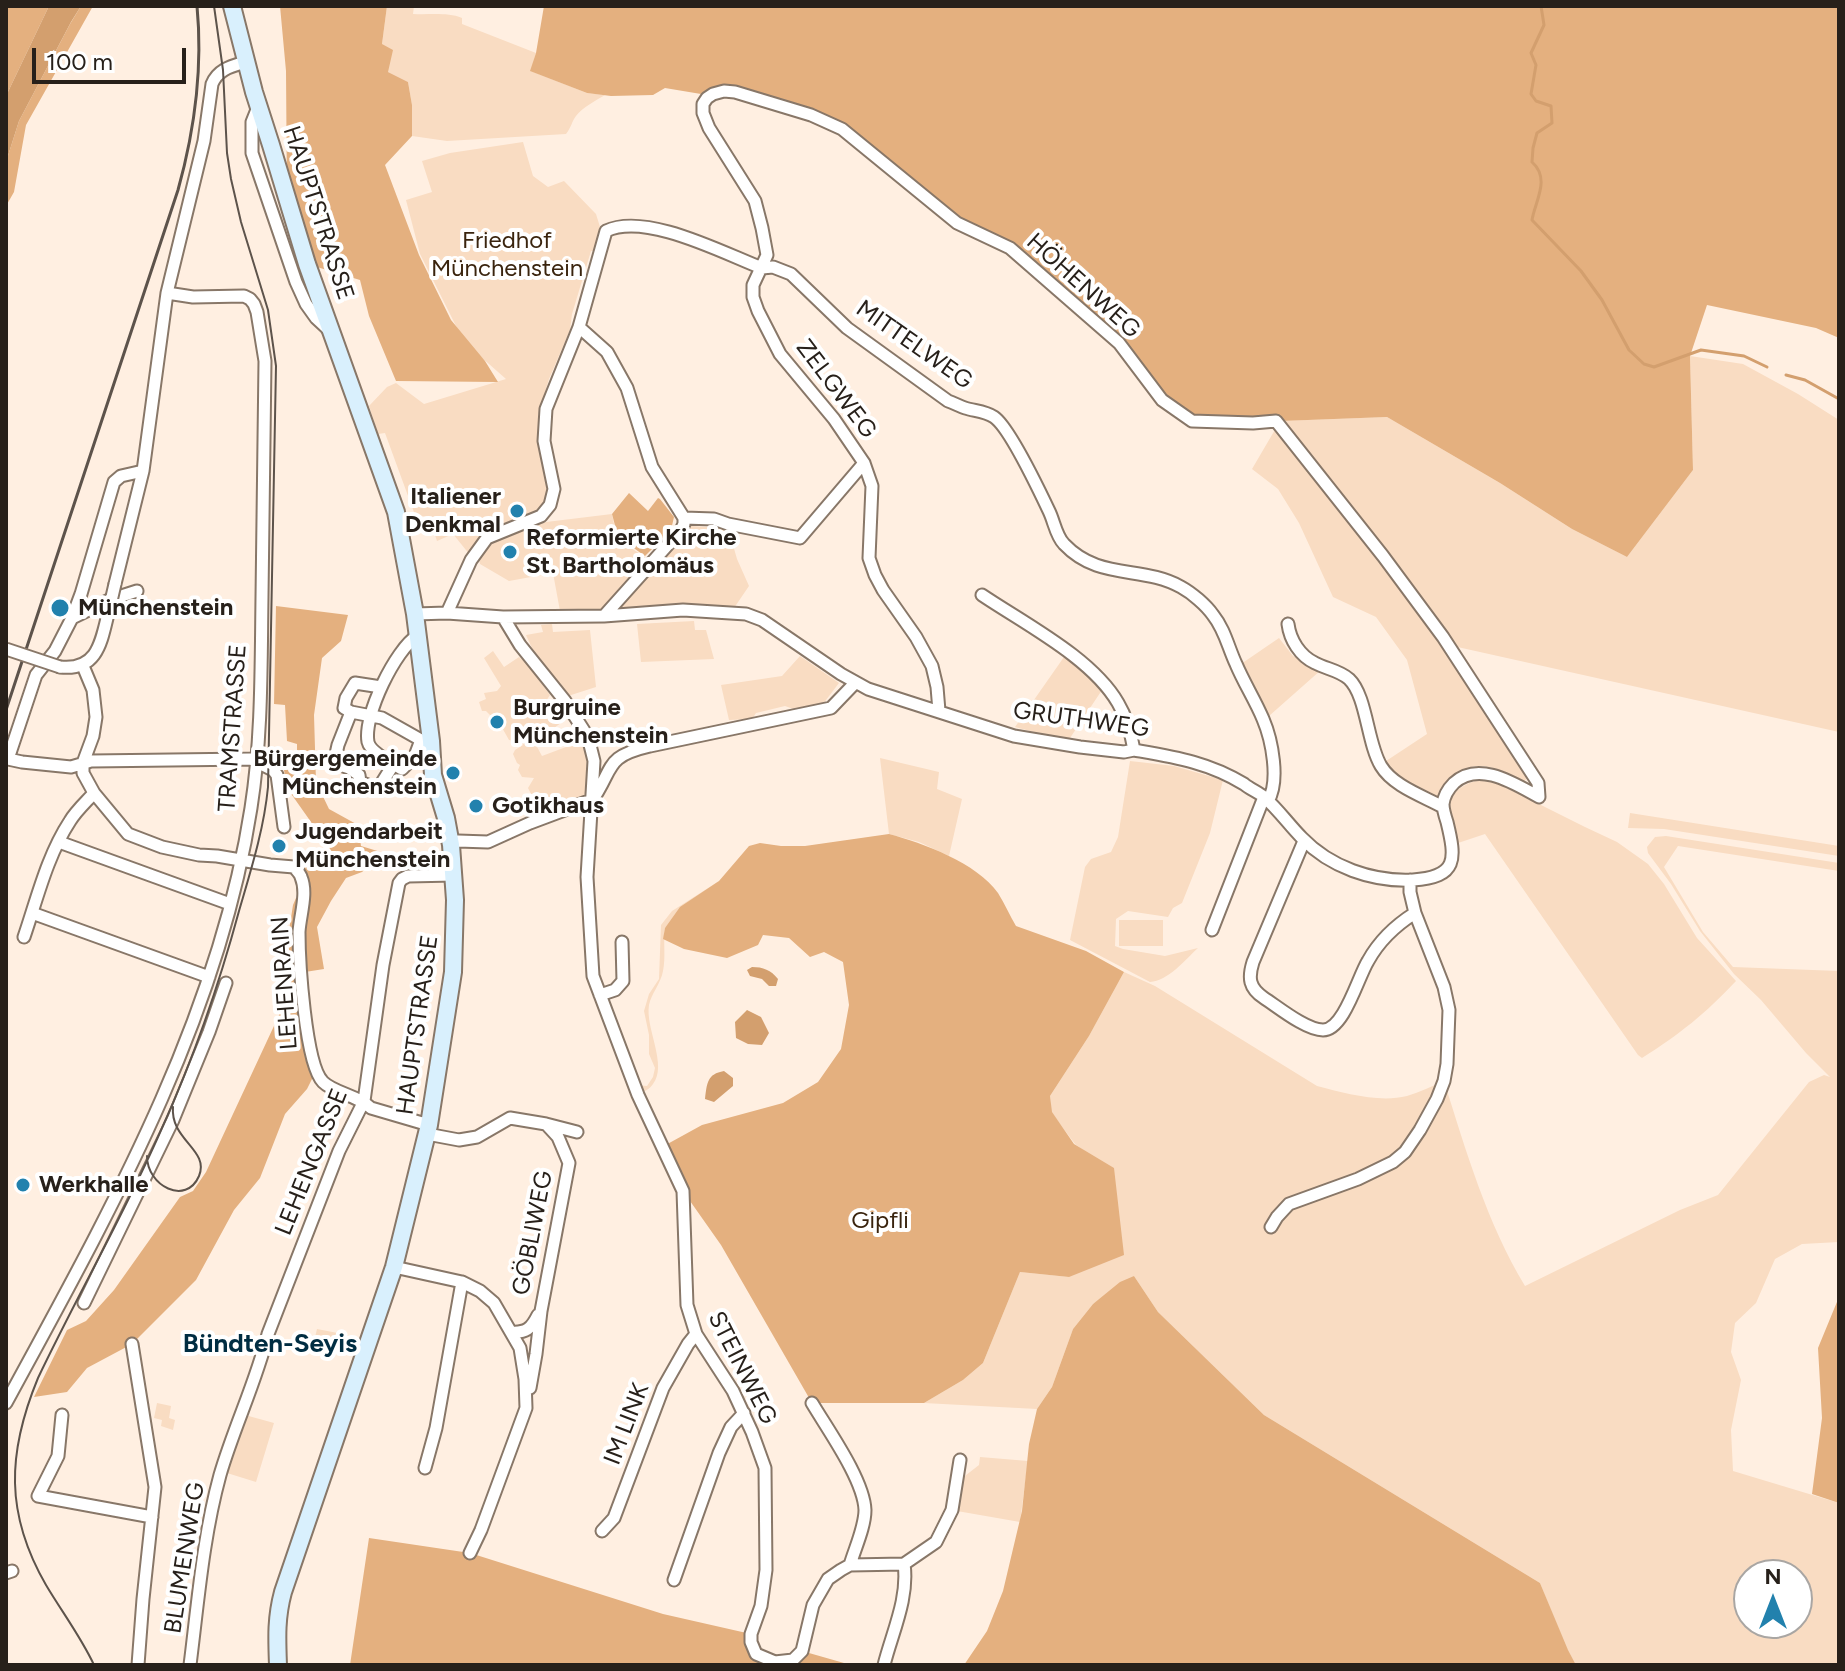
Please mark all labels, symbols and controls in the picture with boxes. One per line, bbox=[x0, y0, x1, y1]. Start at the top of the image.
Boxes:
scale bar bbox=[36, 32, 190, 82]
text: 100 m bbox=[46, 47, 113, 76]
street label: HAUPTSTRASSE bbox=[276, 122, 360, 304]
park label: Friedhof Münchenstein bbox=[431, 227, 583, 283]
street label: HÖHENWEG bbox=[1020, 227, 1146, 345]
street label: MITTELWEG bbox=[850, 294, 978, 396]
street label: ZELGWEG bbox=[790, 334, 882, 444]
place label: Italiener Denkmal bbox=[405, 483, 501, 539]
marker: Italiener Denkmal bbox=[508, 502, 526, 520]
place label: Reformierte Kirche St. Bartholomäus bbox=[526, 524, 736, 580]
marker: Reformierte Kirche St. Bartholomäus bbox=[501, 543, 519, 561]
place label: Münchenstein bbox=[78, 594, 233, 622]
marker: Münchenstein bbox=[49, 597, 71, 619]
street label: TRAMSTRASSE bbox=[213, 643, 253, 813]
place label: Burgruine Münchenstein bbox=[513, 694, 668, 750]
street label: GRUTHWEG bbox=[1011, 696, 1151, 744]
marker: Burgruine Münchenstein bbox=[488, 713, 506, 731]
place label: Bürgergemeinde Münchenstein bbox=[253, 745, 437, 801]
marker: Bürgergemeinde Münchenstein bbox=[444, 764, 462, 782]
place label: Gotikhaus bbox=[492, 792, 604, 820]
marker: Gotikhaus bbox=[467, 797, 485, 815]
place label: Jugendarbeit Münchenstein bbox=[295, 818, 450, 874]
marker: Jugendarbeit Münchenstein bbox=[270, 837, 288, 855]
street label: LEHENRAIN bbox=[266, 915, 304, 1051]
street label: HAUPTSTRASSE bbox=[391, 933, 445, 1117]
street label: LEHENGASSE bbox=[270, 1085, 354, 1239]
street label: GÖBLIWEG bbox=[507, 1168, 559, 1298]
place label: Werkhalle bbox=[39, 1171, 149, 1199]
marker: Werkhalle bbox=[14, 1176, 32, 1194]
park label: Gipfli bbox=[851, 1207, 909, 1235]
street label: STEINWEG bbox=[701, 1307, 783, 1429]
district label: Bündten-Seyis bbox=[183, 1328, 357, 1360]
street label: IM LINK bbox=[598, 1379, 656, 1469]
street label: BLUMENWEG bbox=[159, 1480, 211, 1636]
north arrow bbox=[1733, 1559, 1813, 1639]
text: N bbox=[1764, 1563, 1782, 1590]

